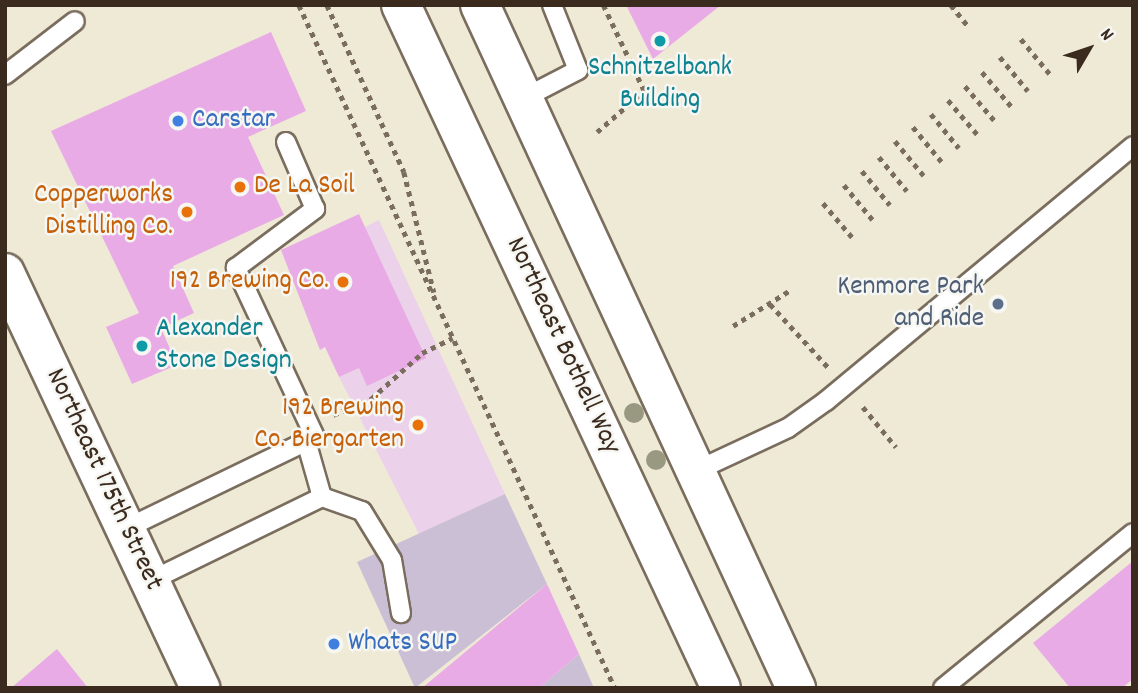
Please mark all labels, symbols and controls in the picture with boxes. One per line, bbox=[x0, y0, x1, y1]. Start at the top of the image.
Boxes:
north arrow bbox=[1054, 14, 1124, 84]
text: N bbox=[1092, 23, 1119, 48]
marker: Schnitzelbank Building bbox=[652, 33, 668, 49]
place label: Schnitzelbank Building bbox=[588, 52, 732, 118]
place label: Carstar bbox=[192, 104, 275, 138]
marker: Carstar bbox=[170, 113, 186, 129]
place label: De La Soil bbox=[254, 170, 355, 204]
place label: Copperworks Distilling Co. bbox=[34, 179, 173, 245]
marker: De La Soil bbox=[232, 179, 248, 195]
marker: Copperworks Distilling Co. bbox=[179, 204, 195, 220]
street label: Northeast Bothell Way bbox=[497, 232, 627, 460]
place label: 192 Brewing Co. bbox=[170, 265, 329, 299]
place label: Kenmore Park and Ride bbox=[837, 271, 984, 337]
marker: 192 Brewing Co. bbox=[335, 274, 351, 290]
marker: Kenmore Park and Ride bbox=[990, 296, 1006, 312]
place label: Alexander Stone Design bbox=[156, 313, 292, 379]
marker: Alexander Stone Design bbox=[134, 338, 150, 354]
street label: Northeast 175th Street bbox=[37, 364, 169, 596]
place label: 192 Brewing Co. Biergarten bbox=[254, 392, 404, 458]
marker: 192 Brewing Co. Biergarten bbox=[410, 417, 426, 433]
place label: Whats SUP bbox=[348, 627, 457, 661]
marker: Whats SUP bbox=[326, 636, 342, 652]

